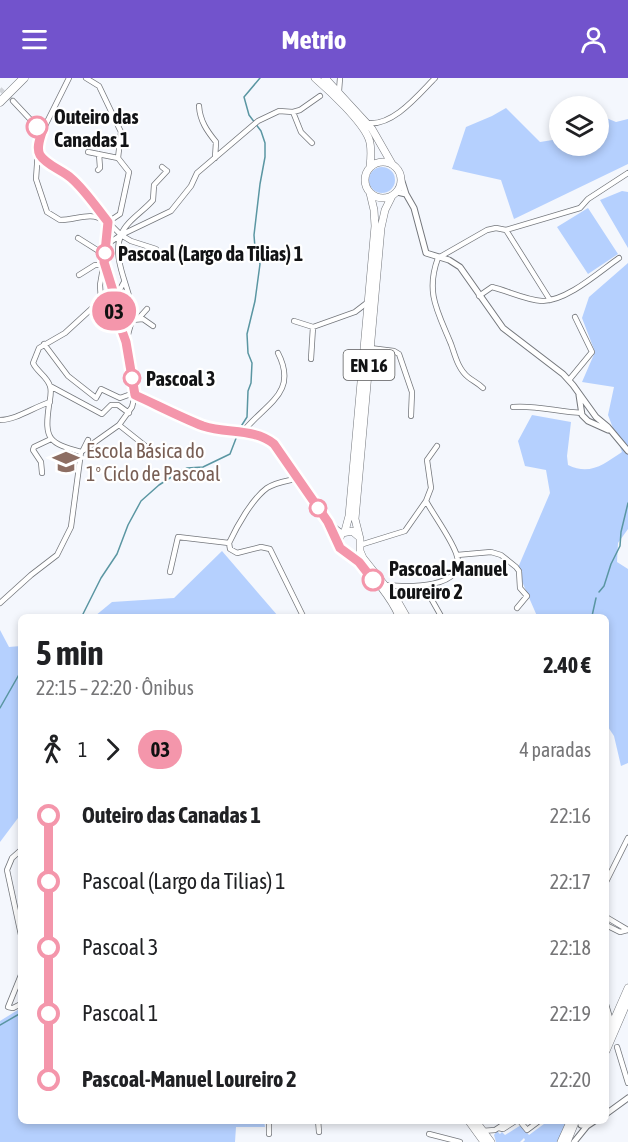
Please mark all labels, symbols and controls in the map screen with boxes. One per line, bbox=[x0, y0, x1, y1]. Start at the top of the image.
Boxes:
icon: menu bbox=[18, 23, 51, 56]
icon: person bbox=[577, 23, 610, 56]
text: Metrio bbox=[282, 24, 347, 55]
map controls bbox=[549, 96, 609, 156]
button: layers bbox=[549, 96, 609, 156]
place label: Outeiro das Canadas 1 bbox=[54, 105, 138, 151]
marker: Outeiro das Canadas 1 bbox=[26, 116, 48, 138]
place label: Pascoal (Largo da Tilias) 1 bbox=[118, 242, 303, 265]
marker: Pascoal (Largo da Tilias) 1 bbox=[96, 244, 114, 262]
line badge: 03 bbox=[87, 292, 141, 330]
text: 03 bbox=[104, 299, 124, 323]
road number: EN 16 bbox=[344, 350, 394, 380]
place label: Pascoal 3 bbox=[146, 367, 215, 390]
marker: Pascoal 3 bbox=[123, 369, 141, 387]
place label: Escola Básica do 1º Ciclo de Pascoal bbox=[86, 439, 221, 485]
school or university icon: Escola Básica do 1º Ciclo de Pascoal bbox=[51, 447, 81, 477]
unlabelled marker bbox=[309, 499, 327, 517]
place label: Pascoal-Manuel Loureiro 2 bbox=[389, 557, 508, 603]
marker: Pascoal-Manuel Loureiro 2 bbox=[362, 569, 384, 591]
text: 5 min bbox=[36, 634, 103, 672]
text: 2.40 € bbox=[543, 652, 591, 678]
text: 22:15 – 22:20 · Ônibus bbox=[36, 676, 194, 699]
icon: walk bbox=[36, 733, 69, 766]
icon: forward bbox=[96, 733, 129, 766]
text: 03 bbox=[150, 737, 170, 761]
text: 1 bbox=[78, 738, 87, 761]
text: 4 paradas bbox=[519, 738, 591, 761]
text: Outeiro das Canadas 1 bbox=[82, 802, 261, 828]
text: 22:16 bbox=[550, 804, 591, 827]
text: Pascoal (Largo da Tilias) 1 bbox=[82, 868, 286, 894]
text: 22:17 bbox=[550, 870, 591, 893]
text: Pascoal 3 bbox=[82, 934, 158, 960]
text: 22:18 bbox=[550, 936, 591, 959]
text: Pascoal 1 bbox=[82, 1000, 158, 1026]
text: 22:19 bbox=[550, 1002, 591, 1025]
text: Pascoal-Manuel Loureiro 2 bbox=[82, 1066, 297, 1092]
text: 22:20 bbox=[550, 1068, 591, 1091]

